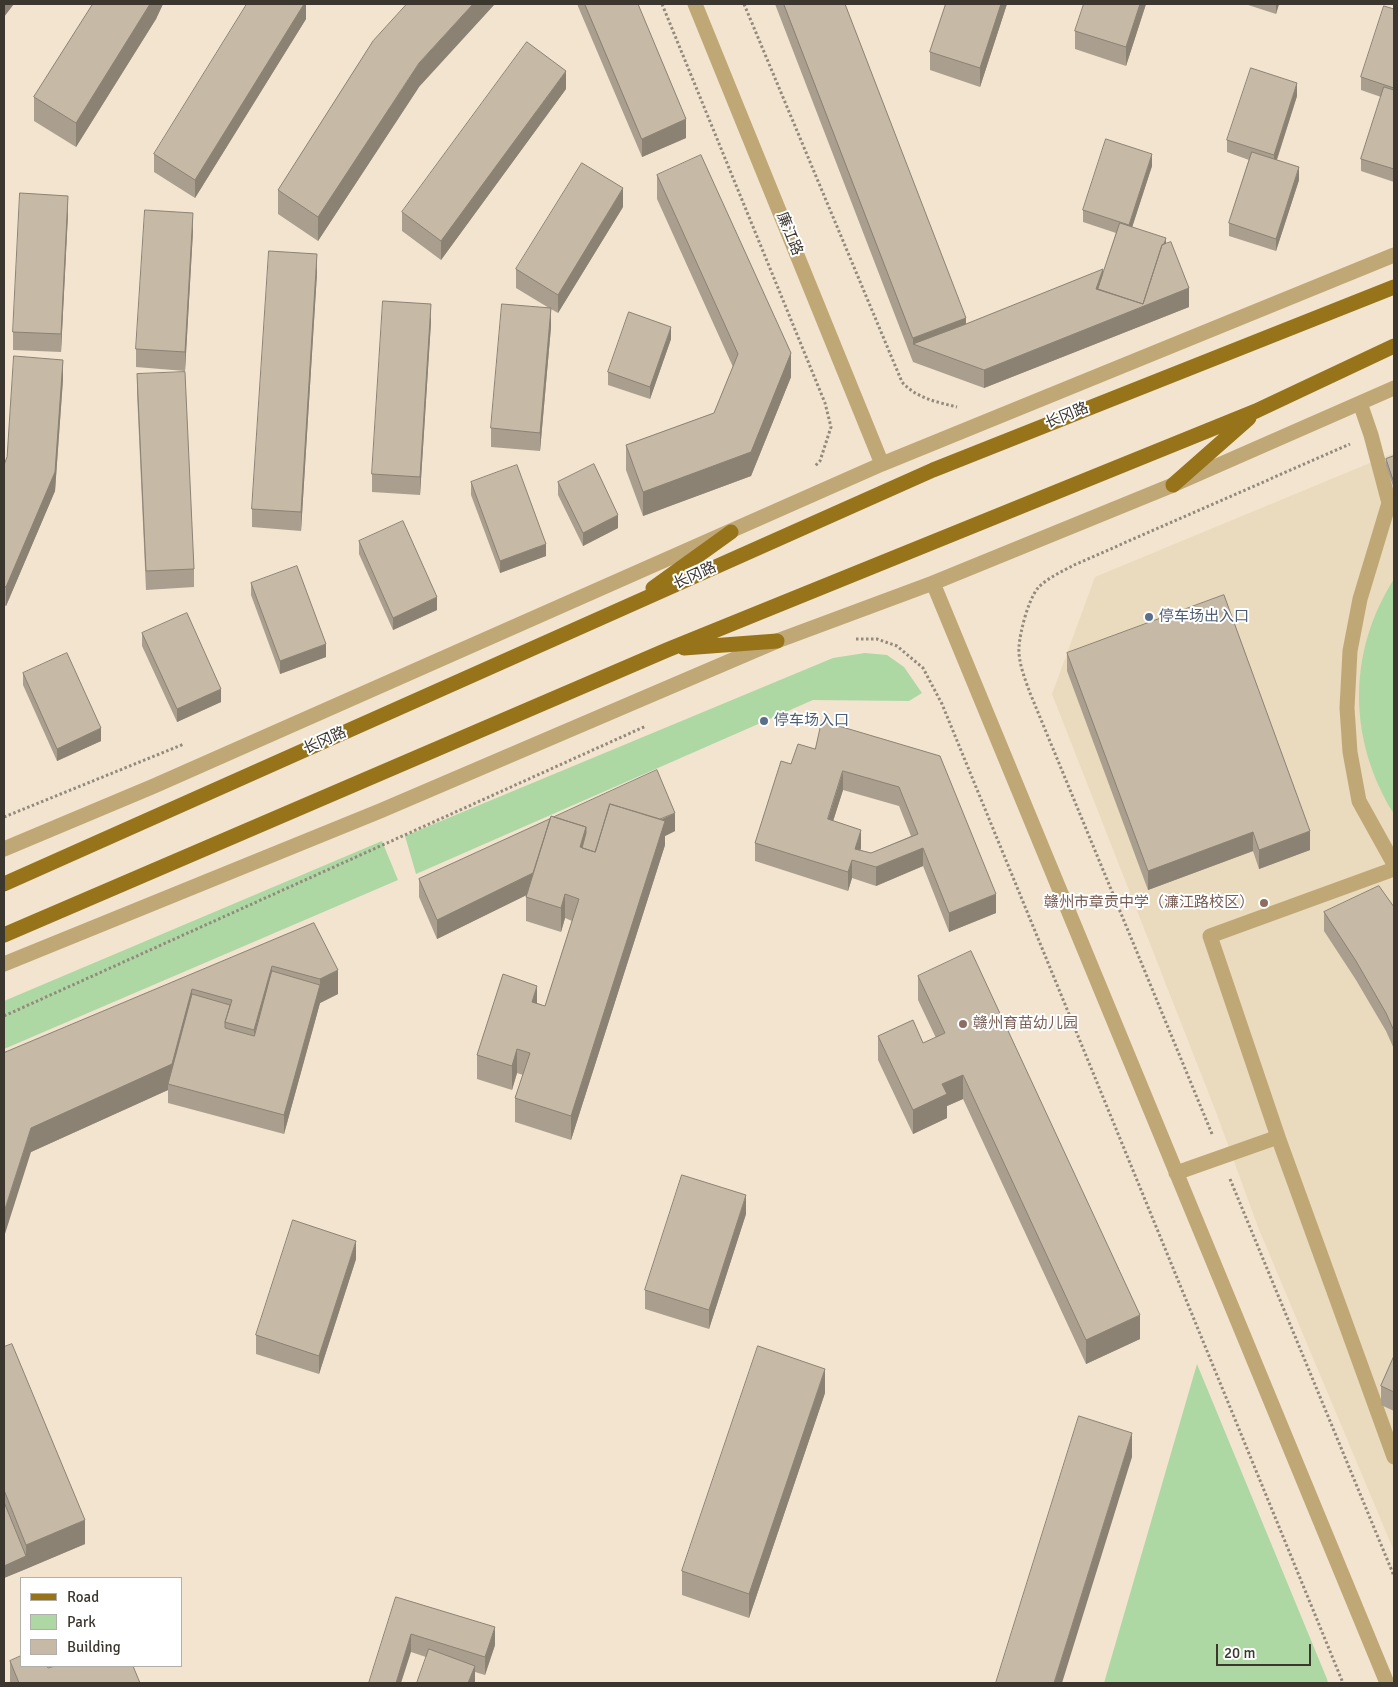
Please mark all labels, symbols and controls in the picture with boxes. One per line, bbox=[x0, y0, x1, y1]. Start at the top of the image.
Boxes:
street label: 廉江路 bbox=[772, 210, 806, 258]
street label: 长冈路 bbox=[1043, 399, 1091, 433]
street label: 长冈路 bbox=[671, 559, 719, 593]
place label: 停车场出入口 bbox=[1159, 608, 1249, 626]
marker: 停车场出入口 bbox=[1143, 611, 1155, 623]
place label: 停车场入口 bbox=[774, 712, 849, 730]
marker: 停车场入口 bbox=[758, 715, 770, 727]
street label: 长冈路 bbox=[301, 724, 349, 758]
place label: 赣州市章贡中学（濂江路校区） bbox=[1044, 894, 1254, 912]
marker: 赣州市章贡中学（濂江路校区） bbox=[1258, 897, 1270, 909]
place label: 赣州育苗幼儿园 bbox=[973, 1015, 1078, 1033]
marker: 赣州育苗幼儿园 bbox=[957, 1018, 969, 1030]
legend bbox=[20, 1577, 182, 1667]
text: Road bbox=[67, 1588, 99, 1606]
text: Park bbox=[67, 1613, 96, 1631]
scale bar bbox=[1218, 1634, 1313, 1666]
text: Building bbox=[67, 1638, 121, 1656]
text: 20 m bbox=[1224, 1644, 1255, 1662]

